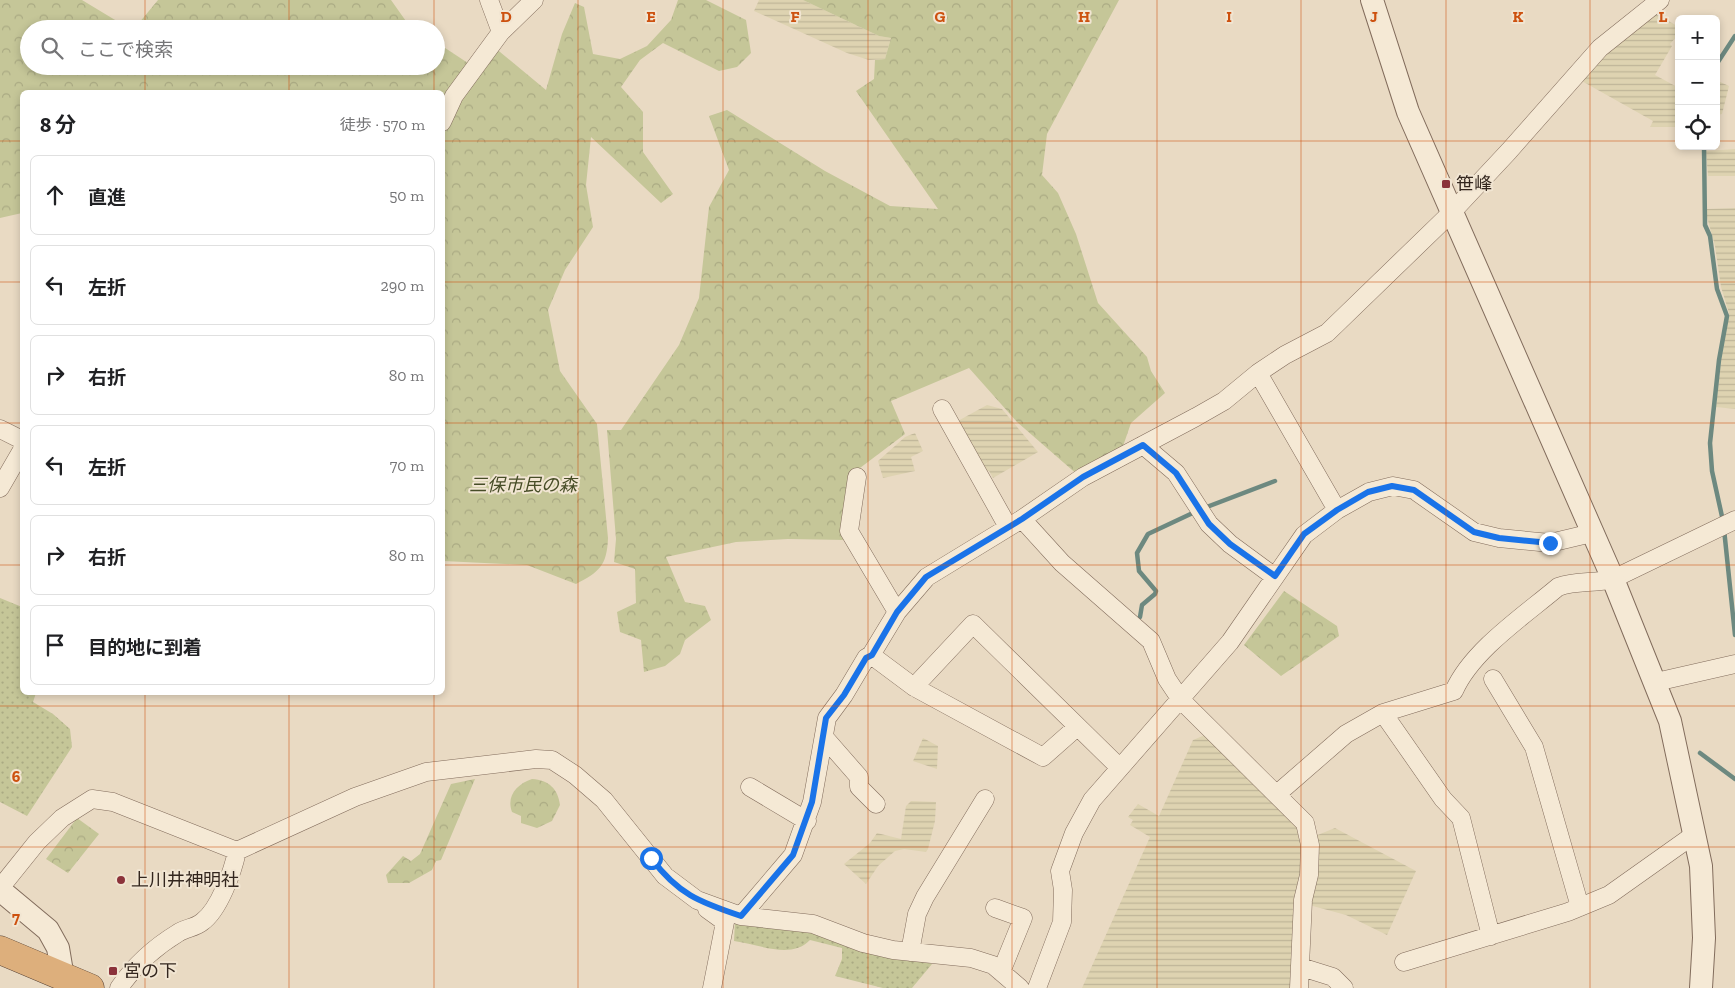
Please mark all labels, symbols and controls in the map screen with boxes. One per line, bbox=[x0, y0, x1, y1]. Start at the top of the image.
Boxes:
text: D bbox=[500, 7, 512, 26]
text: E bbox=[646, 7, 656, 26]
text: F bbox=[790, 7, 800, 26]
text: G bbox=[935, 7, 946, 26]
text: H bbox=[1078, 7, 1090, 26]
text: I bbox=[1226, 7, 1232, 26]
text: J bbox=[1370, 7, 1378, 26]
text: K bbox=[1513, 7, 1524, 26]
text: L bbox=[1659, 7, 1668, 26]
map controls bbox=[1675, 15, 1720, 150]
button: + bbox=[1675, 15, 1720, 60]
search box bbox=[20, 20, 445, 75]
icon: search bbox=[38, 34, 66, 62]
text: ここで検索 bbox=[78, 38, 173, 61]
button: − bbox=[1675, 60, 1720, 105]
button: locate bbox=[1675, 105, 1720, 150]
text: 8 分 bbox=[40, 112, 76, 137]
text: 徒歩 · 570 m bbox=[340, 115, 425, 134]
place label: 笹峰 bbox=[1456, 173, 1492, 195]
marker: 笹峰 bbox=[1440, 178, 1452, 190]
icon: ahead bbox=[41, 181, 69, 209]
text: 直進 bbox=[88, 186, 126, 209]
text: 50 m bbox=[389, 186, 424, 205]
icon: left bbox=[41, 271, 69, 299]
text: 左折 bbox=[88, 276, 126, 299]
text: 290 m bbox=[381, 276, 424, 295]
icon: right bbox=[41, 361, 69, 389]
text: 右折 bbox=[88, 366, 126, 389]
text: 80 m bbox=[389, 366, 424, 385]
icon: left bbox=[41, 451, 69, 479]
text: 左折 bbox=[88, 456, 126, 479]
text: 70 m bbox=[390, 456, 424, 475]
park label: 三保市民の森 bbox=[469, 474, 579, 496]
route end bbox=[1539, 532, 1562, 555]
icon: right bbox=[41, 541, 69, 569]
text: 右折 bbox=[88, 546, 126, 569]
text: 80 m bbox=[389, 546, 424, 565]
icon: arrive bbox=[41, 631, 69, 659]
text: 目的地に到着 bbox=[88, 636, 202, 659]
text: 6 bbox=[12, 767, 21, 786]
route start bbox=[640, 847, 663, 870]
place label: 上川井神明社 bbox=[131, 869, 239, 891]
marker: 上川井神明社 bbox=[115, 874, 127, 886]
text: 7 bbox=[12, 908, 20, 927]
place label: 宮の下 bbox=[123, 960, 177, 982]
marker: 宮の下 bbox=[107, 965, 119, 977]

